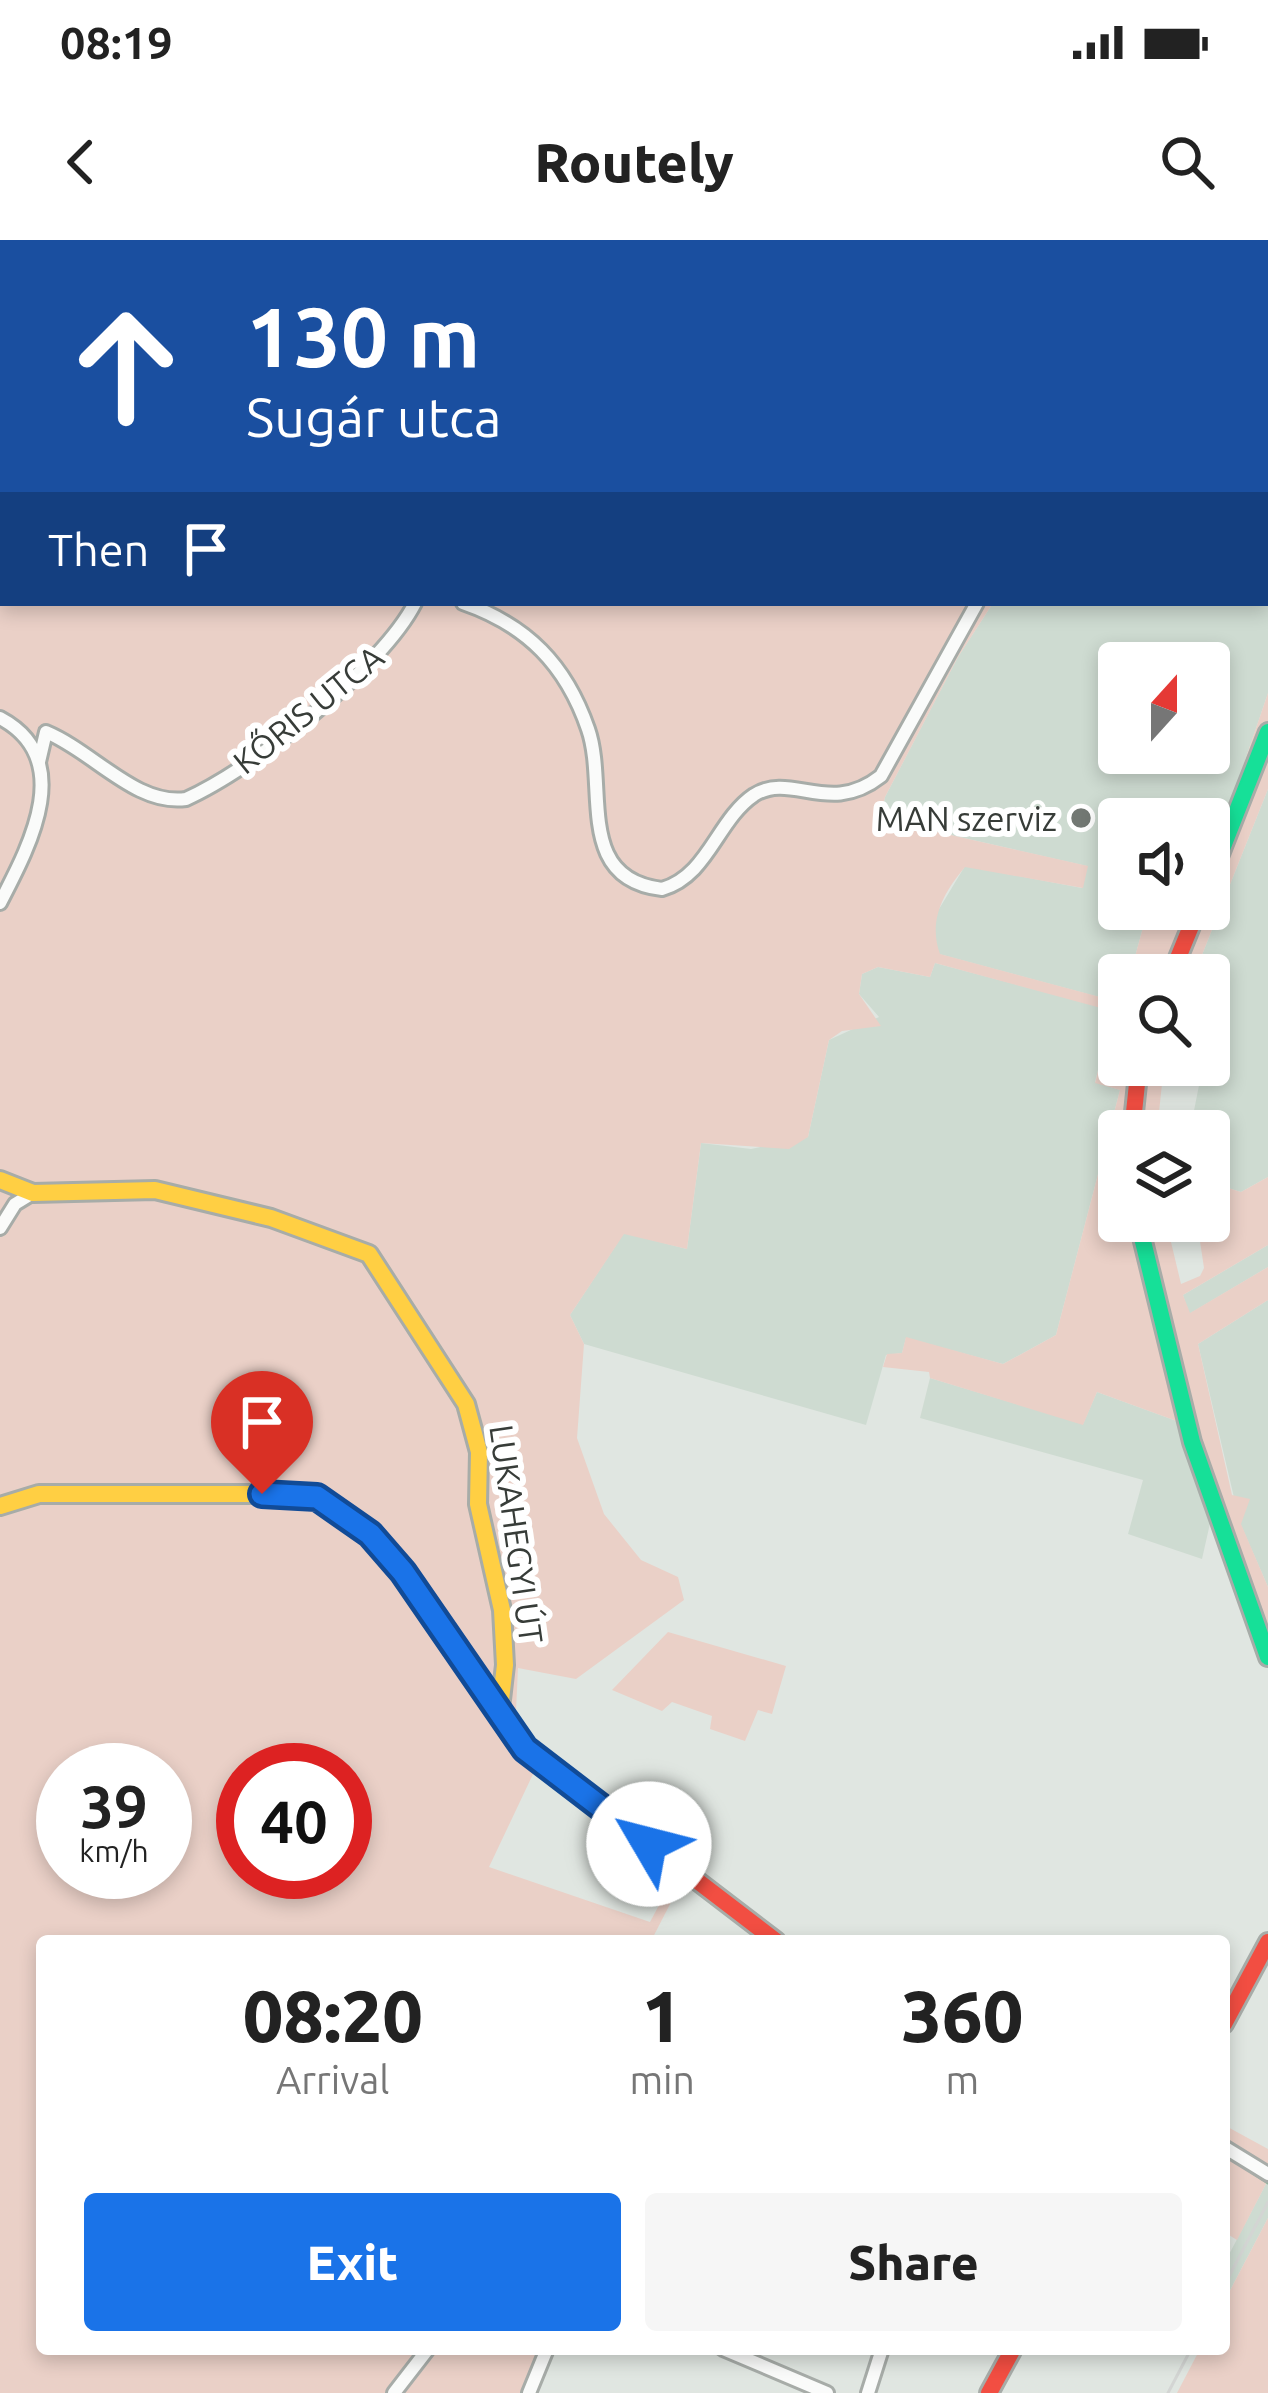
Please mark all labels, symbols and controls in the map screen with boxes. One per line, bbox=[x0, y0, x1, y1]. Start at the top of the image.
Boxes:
text: 08:19 bbox=[60, 17, 173, 68]
icon: back bbox=[48, 129, 114, 195]
icon: search bbox=[1154, 129, 1220, 195]
text: Routely bbox=[534, 132, 734, 192]
icon: ahead bbox=[48, 288, 204, 444]
text: 130 m bbox=[246, 289, 480, 383]
text: Sugár utca bbox=[246, 387, 501, 447]
icon: arrive bbox=[173, 516, 239, 582]
text: Then bbox=[48, 524, 149, 575]
street label: KŐRIS UTCA bbox=[225, 636, 391, 780]
north arrow bbox=[1098, 642, 1230, 774]
map controls bbox=[1098, 642, 1230, 1242]
button: sound bbox=[1098, 798, 1230, 930]
place label: MAN szerviz bbox=[876, 800, 1057, 837]
marker: MAN szerviz bbox=[1068, 805, 1094, 831]
button: search bbox=[1098, 954, 1230, 1086]
button: layers bbox=[1098, 1110, 1230, 1242]
pin bbox=[211, 1371, 313, 1494]
icon: arrive bbox=[229, 1389, 295, 1455]
street label: LUKAHEGYI ÚT bbox=[483, 1422, 553, 1646]
speed limit sign: 40 bbox=[216, 1743, 372, 1899]
text: 39 bbox=[80, 1772, 148, 1839]
position arrow bbox=[586, 1781, 712, 1907]
text: km/h bbox=[79, 1834, 149, 1868]
text: 08:20 bbox=[243, 1975, 423, 2056]
text: 1 bbox=[642, 1975, 682, 2056]
text: 360 bbox=[901, 1975, 1023, 2056]
text: Arrival bbox=[276, 2058, 390, 2101]
text: min bbox=[629, 2058, 695, 2101]
text: m bbox=[946, 2058, 979, 2101]
button: Exit bbox=[84, 2193, 621, 2331]
button: Share bbox=[645, 2193, 1182, 2331]

